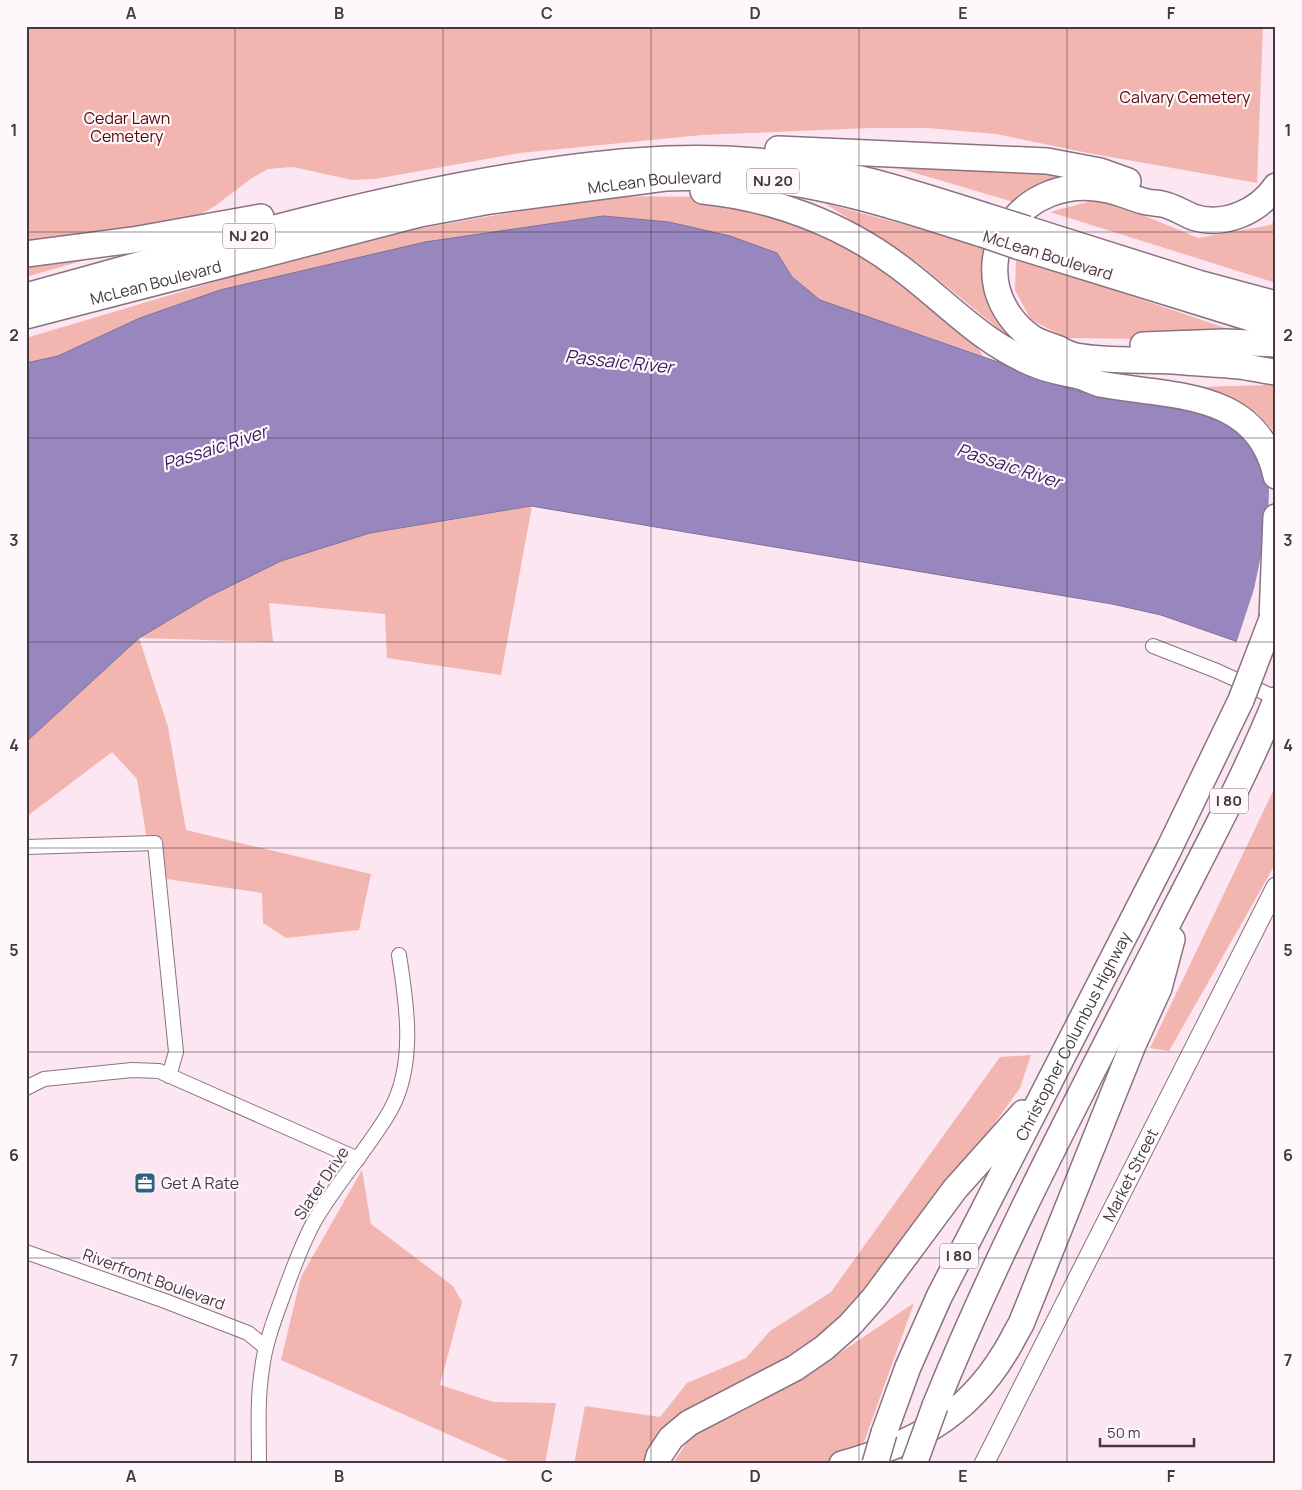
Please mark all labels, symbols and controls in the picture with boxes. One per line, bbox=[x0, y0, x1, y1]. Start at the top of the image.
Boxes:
text: A bbox=[126, 2, 137, 24]
text: B bbox=[334, 2, 344, 24]
text: C bbox=[541, 2, 553, 24]
text: D bbox=[749, 2, 761, 24]
text: E bbox=[958, 2, 968, 24]
text: F bbox=[1167, 2, 1176, 24]
park label: Calvary Cemetery bbox=[1120, 86, 1251, 108]
park label: Cedar Lawn Cemetery bbox=[84, 107, 170, 147]
text: 1 bbox=[10, 119, 18, 141]
text: 1 bbox=[1284, 119, 1292, 141]
street label: McLean Boulevard bbox=[586, 166, 722, 199]
road number: NJ 20 bbox=[747, 168, 799, 194]
road number: NJ 20 bbox=[223, 224, 275, 248]
street label: McLean Boulevard bbox=[981, 225, 1115, 285]
street label: McLean Boulevard bbox=[88, 255, 224, 310]
text: 2 bbox=[9, 324, 19, 346]
text: 2 bbox=[1283, 324, 1293, 346]
water label: Passaic River bbox=[564, 343, 677, 379]
water label: Passaic River bbox=[159, 418, 272, 475]
water label: Passaic River bbox=[954, 437, 1067, 494]
text: 3 bbox=[9, 529, 19, 551]
text: 3 bbox=[1283, 529, 1293, 551]
text: 4 bbox=[9, 734, 19, 756]
text: 4 bbox=[1283, 734, 1293, 756]
road number: I 80 bbox=[1210, 788, 1248, 814]
street label: Christopher Columbus Highway bbox=[1010, 927, 1136, 1145]
text: 5 bbox=[9, 939, 19, 961]
text: 5 bbox=[1283, 939, 1293, 961]
street label: Market Street bbox=[1097, 1124, 1163, 1225]
street label: Slater Drive bbox=[288, 1142, 354, 1224]
text: 6 bbox=[9, 1144, 19, 1166]
text: 6 bbox=[1283, 1144, 1293, 1166]
office icon: Get A Rate bbox=[133, 1171, 157, 1195]
place label: Get A Rate bbox=[161, 1172, 239, 1194]
street label: Riverfront Boulevard bbox=[80, 1243, 228, 1315]
road number: I 80 bbox=[940, 1244, 978, 1268]
text: 7 bbox=[10, 1349, 18, 1371]
text: 7 bbox=[1284, 1349, 1292, 1371]
scale bar bbox=[1100, 1415, 1193, 1447]
text: 50 m bbox=[1107, 1422, 1141, 1443]
text: A bbox=[126, 1465, 137, 1487]
text: B bbox=[334, 1465, 344, 1487]
text: C bbox=[541, 1465, 553, 1487]
text: D bbox=[749, 1465, 761, 1487]
text: E bbox=[958, 1465, 968, 1487]
text: F bbox=[1167, 1465, 1176, 1487]

